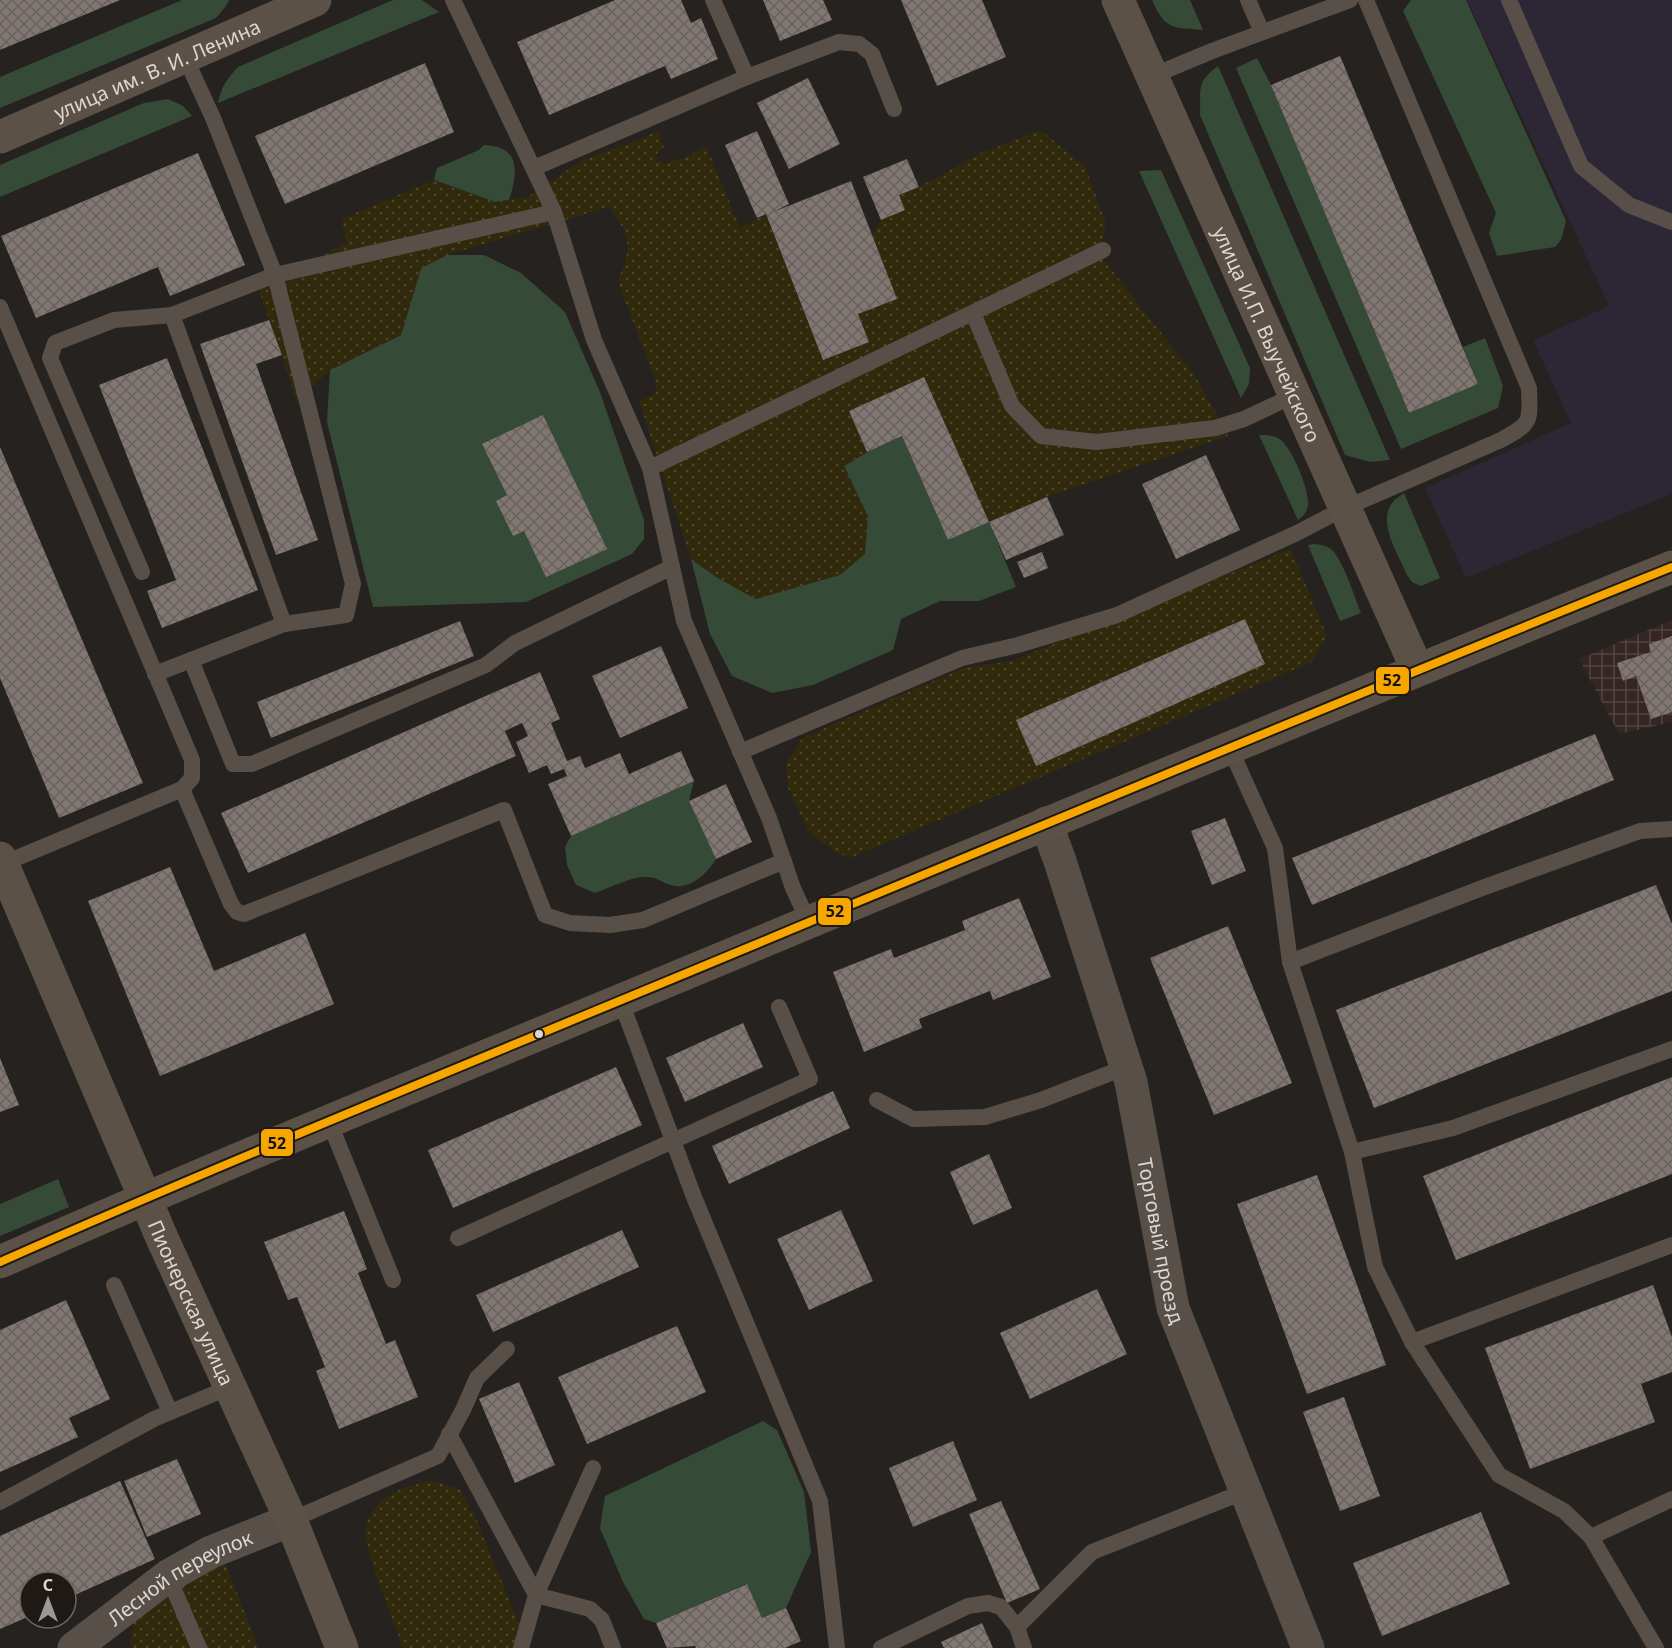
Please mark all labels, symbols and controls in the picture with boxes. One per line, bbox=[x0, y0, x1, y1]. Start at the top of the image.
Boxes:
street label: улица им. В. И. Ленина bbox=[49, 12, 264, 126]
street label: улица И.П. Выучейского bbox=[1207, 222, 1327, 446]
line badge: 52 bbox=[1375, 666, 1410, 695]
text: 52 bbox=[1383, 669, 1401, 691]
line badge: 52 bbox=[817, 897, 852, 926]
text: 52 bbox=[826, 900, 844, 922]
unlabelled marker bbox=[533, 1028, 545, 1040]
line badge: 52 bbox=[260, 1128, 294, 1157]
text: 52 bbox=[268, 1132, 286, 1154]
street label: Торговый проезд bbox=[1132, 1156, 1191, 1327]
street label: Пионерская улица bbox=[142, 1216, 241, 1390]
street label: Лесной переулок bbox=[102, 1523, 257, 1631]
north arrow bbox=[18, 1570, 78, 1630]
text: С bbox=[43, 1574, 53, 1596]

